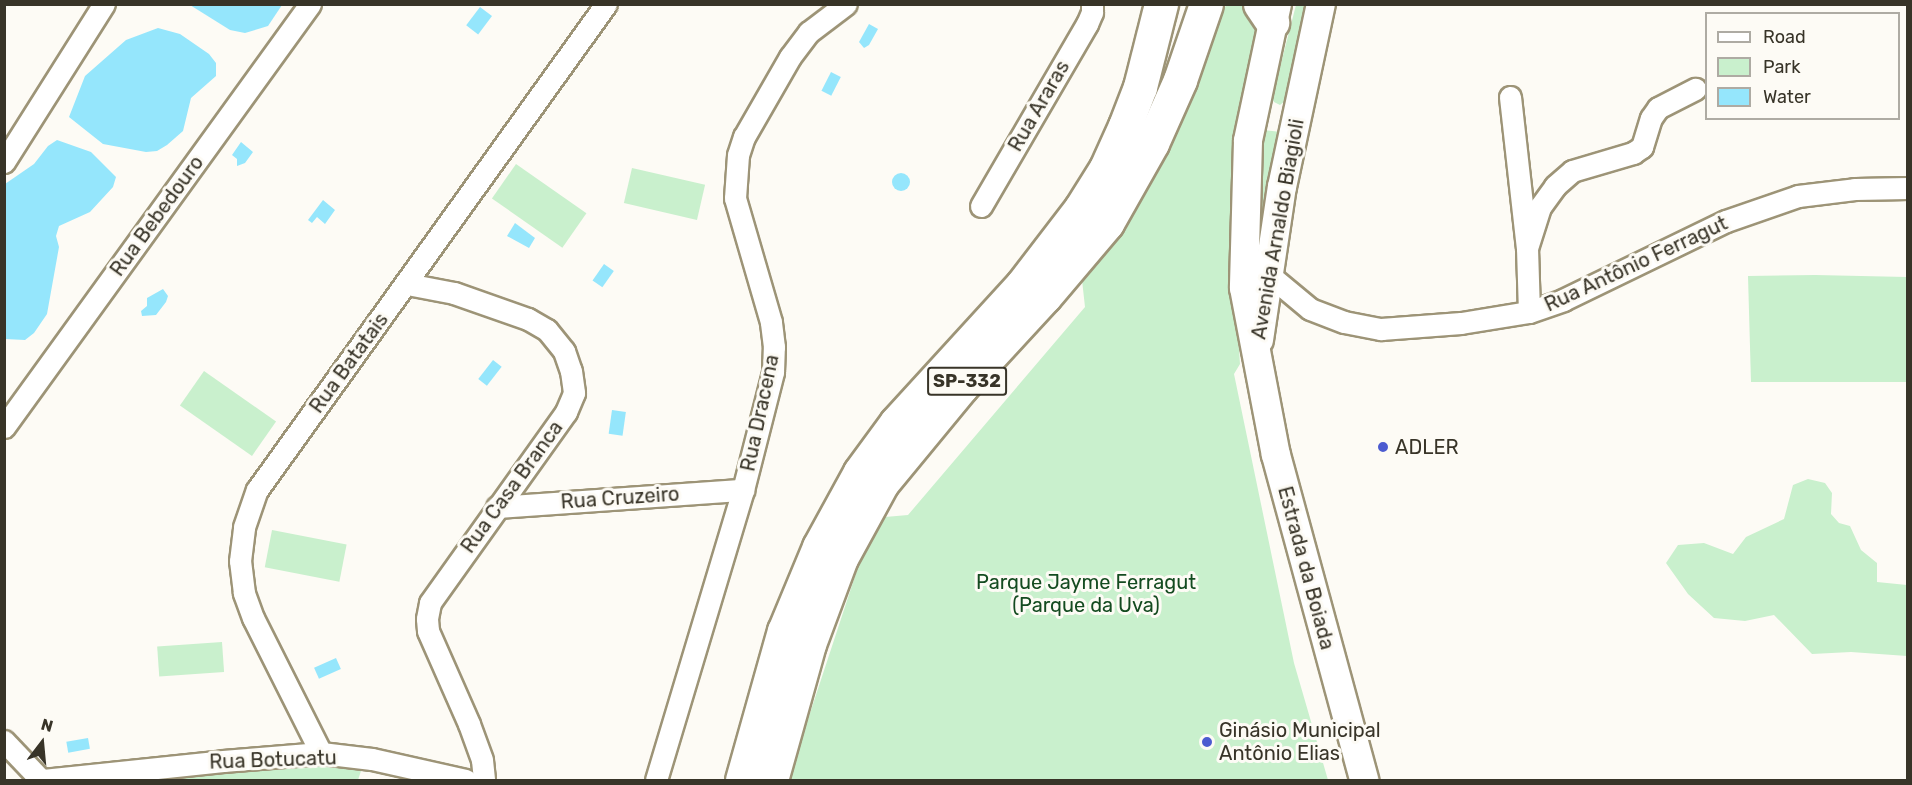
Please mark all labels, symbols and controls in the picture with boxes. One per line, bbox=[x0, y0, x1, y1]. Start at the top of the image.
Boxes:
legend bbox=[1705, 12, 1900, 120]
text: Road bbox=[1763, 26, 1806, 48]
street label: Rua Araras bbox=[1003, 56, 1075, 156]
text: Park bbox=[1763, 56, 1800, 78]
text: Water bbox=[1763, 86, 1811, 108]
street label: Avenida Arnaldo Biagioli bbox=[1247, 117, 1309, 341]
street label: Rua Bebedouro bbox=[105, 151, 209, 281]
street label: Rua Antônio Ferragut bbox=[1540, 211, 1732, 317]
street label: Rua Batatais bbox=[305, 308, 393, 418]
street label: Rua Dracena bbox=[736, 352, 784, 474]
road number: SP-332 bbox=[926, 366, 1008, 396]
street label: Rua Casa Branca bbox=[456, 416, 568, 558]
place label: ADLER bbox=[1395, 435, 1459, 459]
marker: ADLER bbox=[1376, 440, 1390, 454]
street label: Rua Cruzeiro bbox=[560, 482, 680, 514]
street label: Estrada da Boiada bbox=[1273, 484, 1339, 652]
park label: Parque Jayme Ferragut (Parque da Uva) bbox=[976, 570, 1196, 617]
north arrow bbox=[12, 713, 72, 773]
text: N bbox=[39, 714, 55, 736]
place label: Ginásio Municipal Antônio Elias bbox=[1219, 718, 1381, 765]
marker: Ginásio Municipal Antônio Elias bbox=[1200, 735, 1214, 749]
street label: Rua Botucatu bbox=[209, 746, 337, 774]

